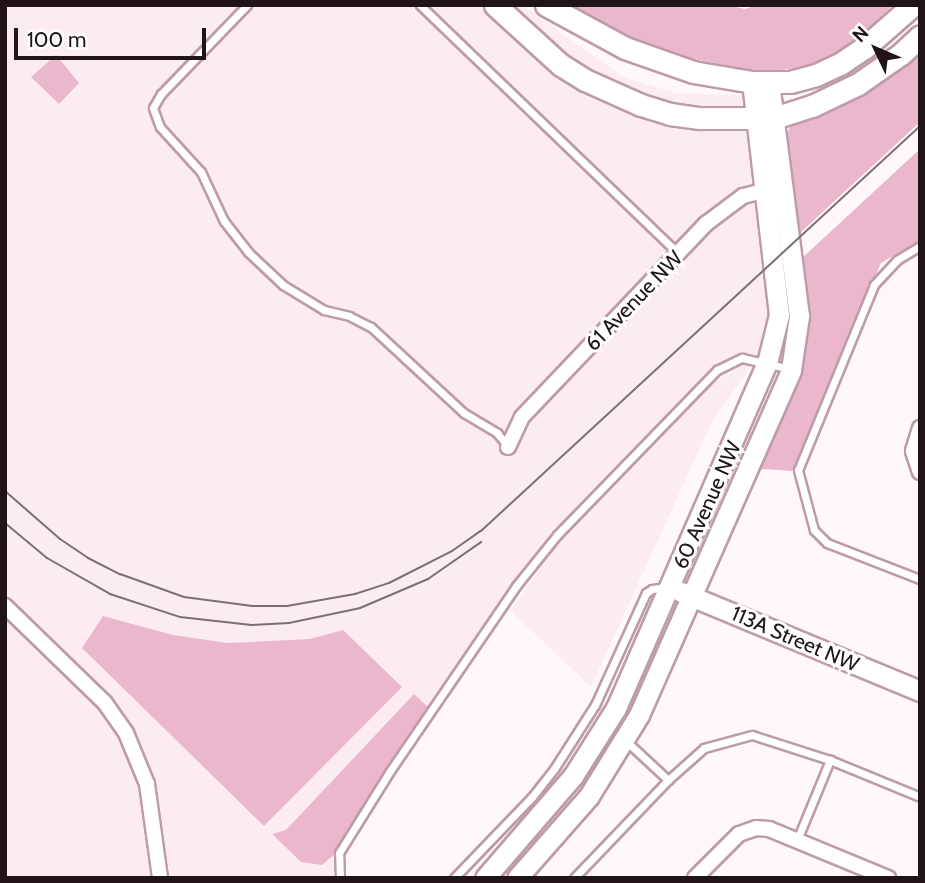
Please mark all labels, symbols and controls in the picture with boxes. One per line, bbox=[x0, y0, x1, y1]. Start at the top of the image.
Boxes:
scale bar bbox=[18, 14, 210, 58]
north arrow bbox=[841, 14, 911, 84]
text: N bbox=[848, 21, 873, 47]
text: 100 m bbox=[27, 27, 86, 52]
street label: 61 Avenue NW bbox=[580, 246, 688, 356]
street label: 60 Avenue NW bbox=[668, 437, 746, 573]
street label: 113A Street NW bbox=[727, 601, 863, 677]

